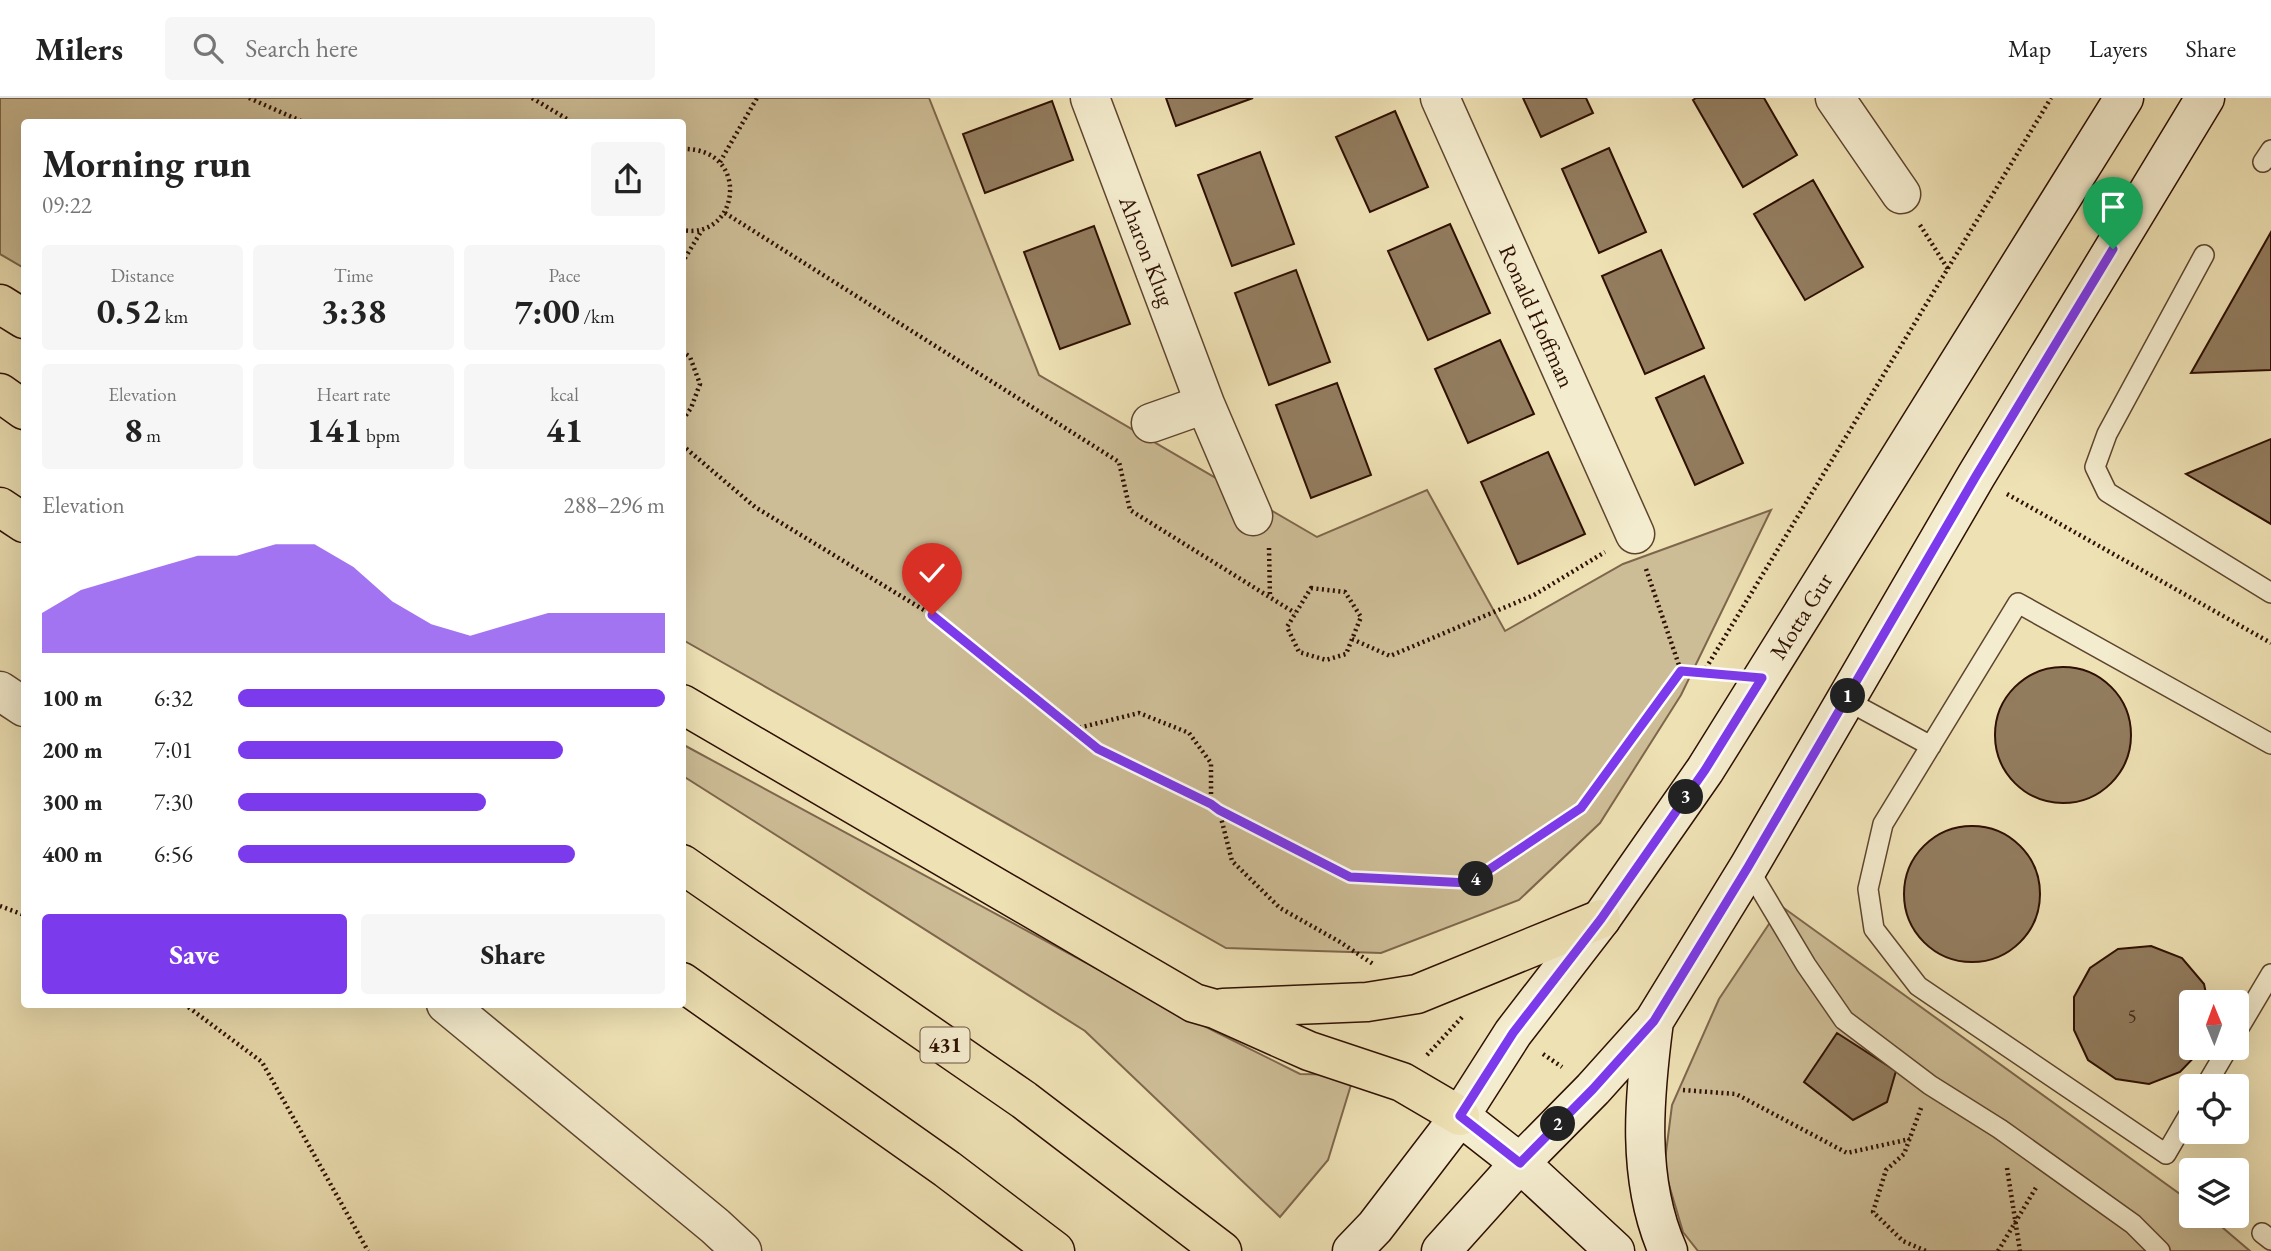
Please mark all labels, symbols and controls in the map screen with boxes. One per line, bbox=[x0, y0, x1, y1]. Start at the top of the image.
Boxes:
search box bbox=[165, 17, 655, 80]
text: Milers bbox=[35, 27, 123, 70]
icon: search bbox=[189, 29, 227, 67]
text: Search here bbox=[245, 31, 358, 65]
text: Map bbox=[2008, 33, 2051, 64]
text: Layers bbox=[2089, 33, 2148, 64]
text: Share bbox=[2186, 33, 2236, 64]
text: Morning run bbox=[42, 139, 251, 188]
button: share bbox=[591, 142, 665, 216]
pin bbox=[2083, 177, 2143, 249]
icon: arrive bbox=[2094, 188, 2132, 226]
text: 09:22 bbox=[42, 190, 92, 220]
street label: Aharon Klug bbox=[1112, 191, 1182, 311]
street label: Ronald Hoffman bbox=[1492, 240, 1582, 392]
text: Distance bbox=[111, 263, 174, 288]
text: Time bbox=[334, 263, 373, 288]
text: Pace bbox=[549, 263, 580, 288]
text: 0.52 bbox=[97, 288, 161, 333]
text: 3:38 bbox=[321, 288, 386, 333]
text: 7:00 bbox=[514, 288, 580, 333]
text: km bbox=[161, 304, 188, 329]
text: /km bbox=[580, 304, 615, 329]
text: Elevation bbox=[108, 382, 177, 407]
text: Heart rate bbox=[317, 382, 390, 407]
text: kcal bbox=[550, 382, 579, 407]
text: 8 bbox=[124, 407, 142, 452]
text: 141 bbox=[307, 407, 362, 452]
text: 41 bbox=[546, 407, 583, 452]
text: m bbox=[142, 423, 161, 448]
text: bpm bbox=[362, 423, 400, 448]
text: Elevation bbox=[42, 490, 125, 520]
text: 288–296 m bbox=[564, 490, 665, 520]
pin bbox=[902, 543, 962, 615]
icon: check bbox=[913, 554, 951, 592]
street label: Motta Gur bbox=[1763, 567, 1839, 665]
pin: 1 bbox=[1830, 678, 1866, 714]
text: 100 m bbox=[42, 683, 103, 713]
text: 6:32 bbox=[154, 683, 193, 713]
text: 1 bbox=[1842, 683, 1853, 708]
text: 200 m bbox=[42, 735, 103, 765]
text: 7:01 bbox=[154, 735, 193, 765]
pin: 3 bbox=[1668, 780, 1704, 814]
text: 3 bbox=[1680, 784, 1691, 809]
text: 300 m bbox=[42, 787, 103, 817]
text: 7:30 bbox=[154, 787, 193, 817]
text: 400 m bbox=[42, 839, 103, 869]
text: 6:56 bbox=[154, 839, 193, 869]
pin: 4 bbox=[1458, 862, 1494, 896]
text: 4 bbox=[1470, 866, 1481, 891]
button: Save bbox=[42, 914, 347, 994]
button: Share bbox=[361, 914, 665, 994]
north arrow bbox=[2179, 990, 2249, 1060]
map controls bbox=[2179, 990, 2249, 1228]
house number: 5 bbox=[2127, 1004, 2137, 1029]
road number: 431 bbox=[920, 1028, 970, 1062]
button: locate bbox=[2179, 1074, 2249, 1144]
pin: 2 bbox=[1540, 1107, 1576, 1142]
text: 2 bbox=[1552, 1111, 1563, 1136]
button: layers bbox=[2179, 1158, 2249, 1228]

